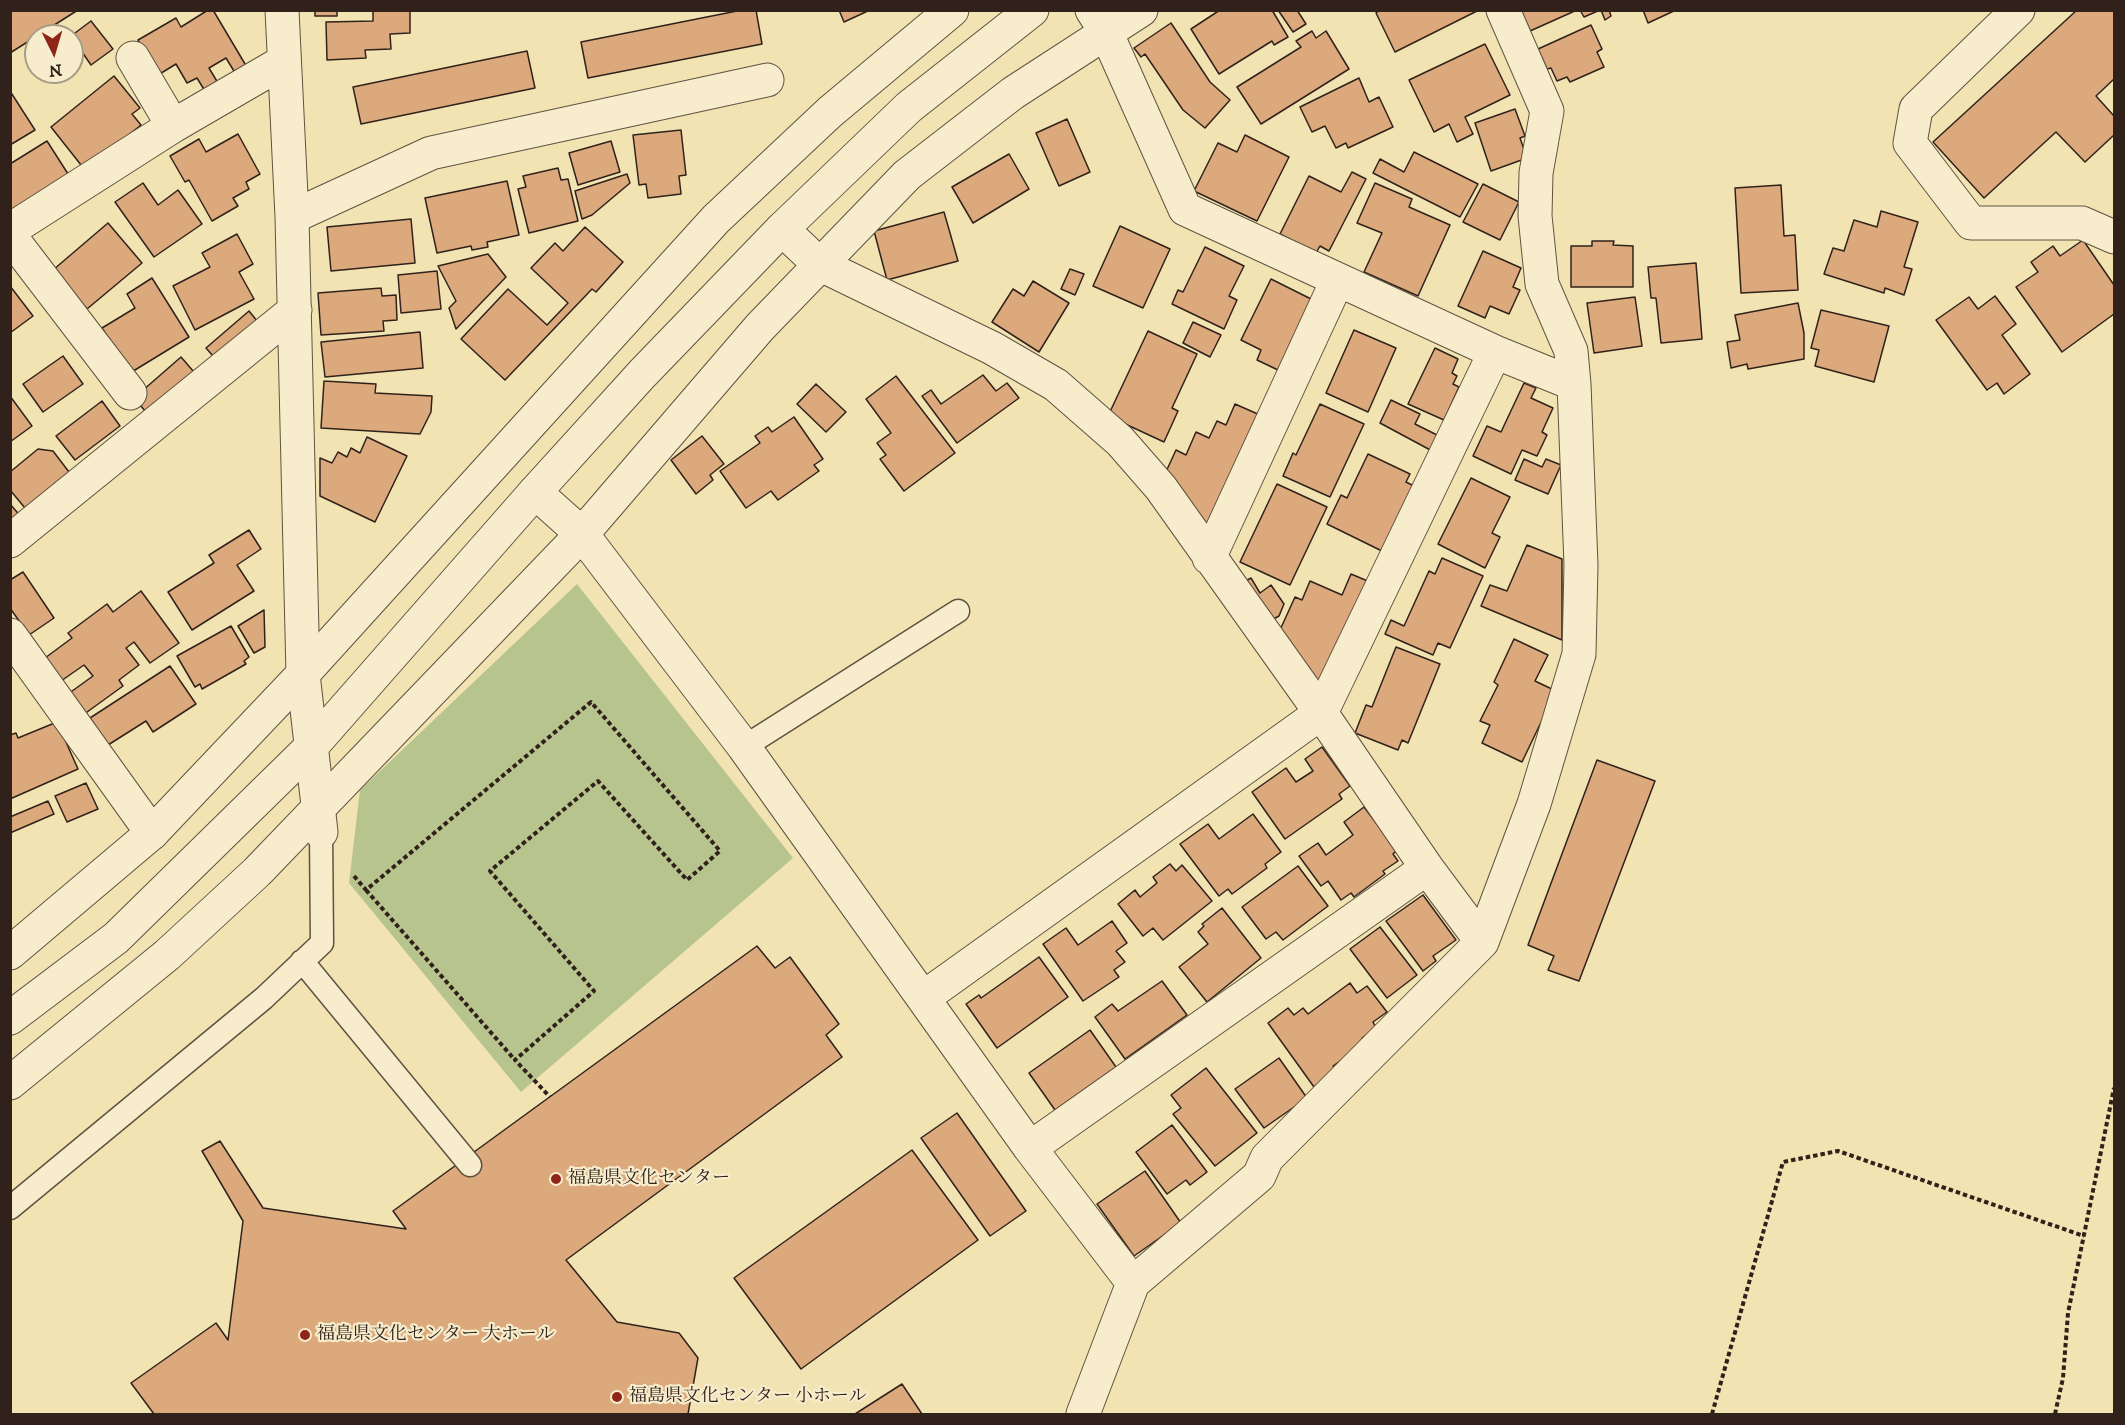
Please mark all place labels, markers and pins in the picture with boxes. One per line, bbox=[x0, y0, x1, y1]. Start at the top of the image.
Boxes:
place label: 福島県文化センター bbox=[568, 1168, 730, 1190]
marker: 福島県文化センター bbox=[549, 1172, 563, 1186]
place label: 福島県文化センター 大ホール bbox=[317, 1324, 555, 1346]
marker: 福島県文化センター 大ホール bbox=[298, 1328, 312, 1342]
place label: 福島県文化センター 小ホール bbox=[629, 1386, 867, 1408]
marker: 福島県文化センター 小ホール bbox=[610, 1390, 624, 1404]

